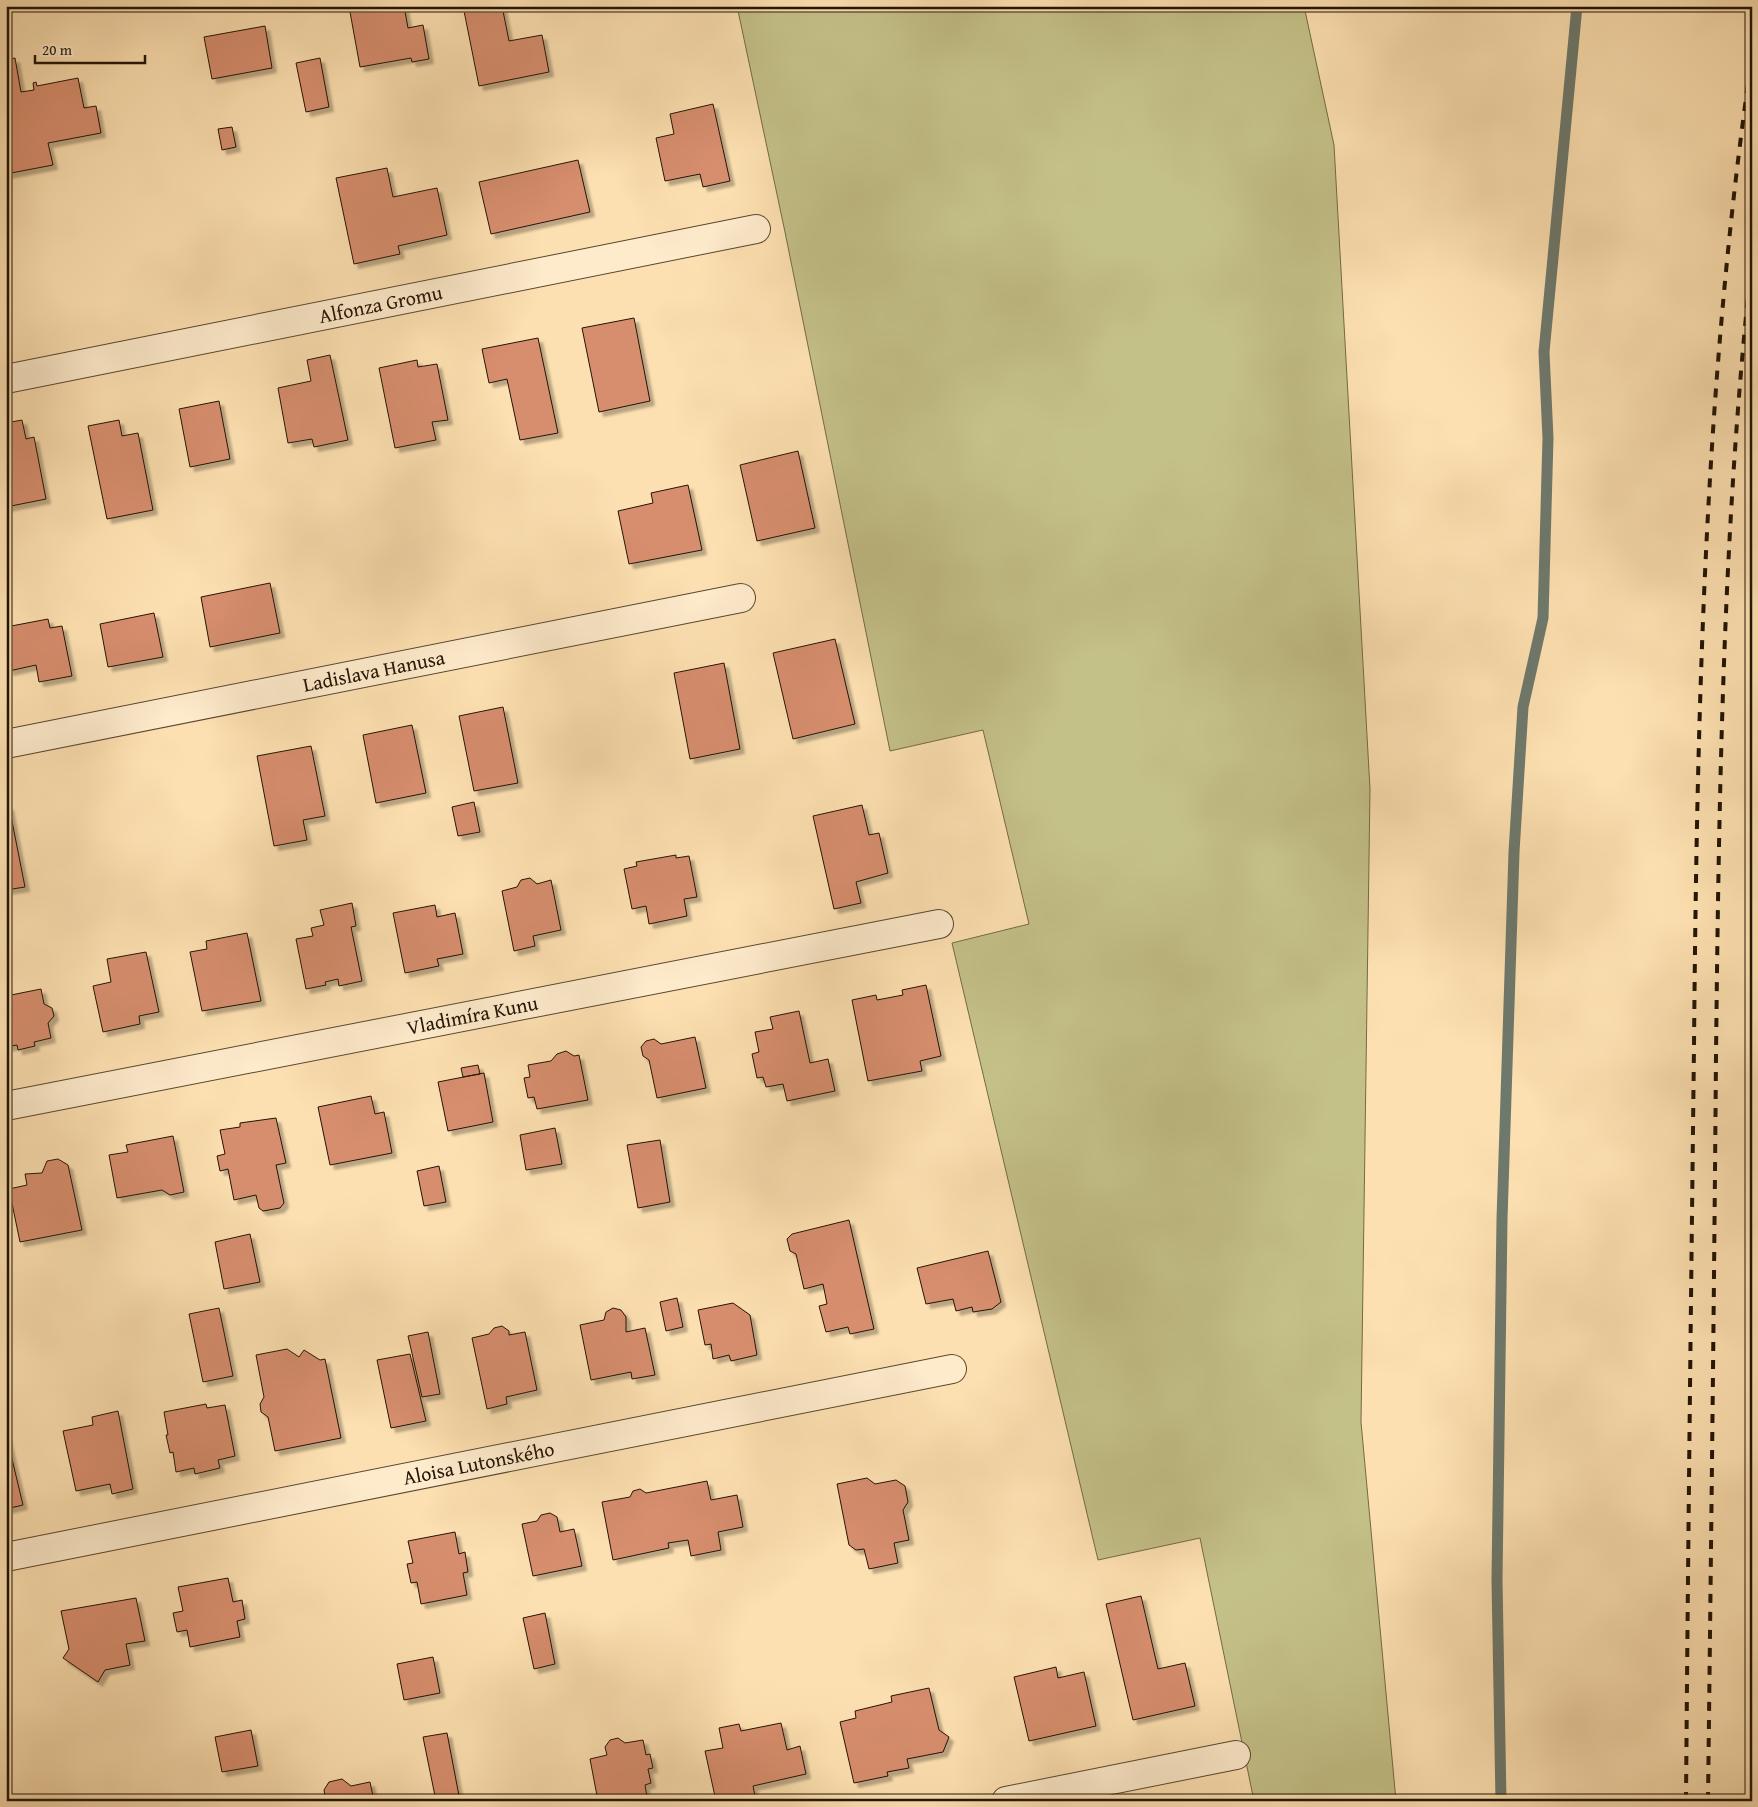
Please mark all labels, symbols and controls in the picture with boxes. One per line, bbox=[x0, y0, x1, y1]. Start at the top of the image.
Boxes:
scale bar bbox=[35, 32, 145, 64]
text: 20 m bbox=[42, 39, 73, 60]
street label: Alfonza Gromu bbox=[316, 277, 445, 330]
street label: Ladislava Hanusa bbox=[300, 642, 448, 699]
street label: Vladimíra Kunu bbox=[404, 988, 540, 1042]
street label: Aloisa Lutonského bbox=[401, 1433, 557, 1492]

